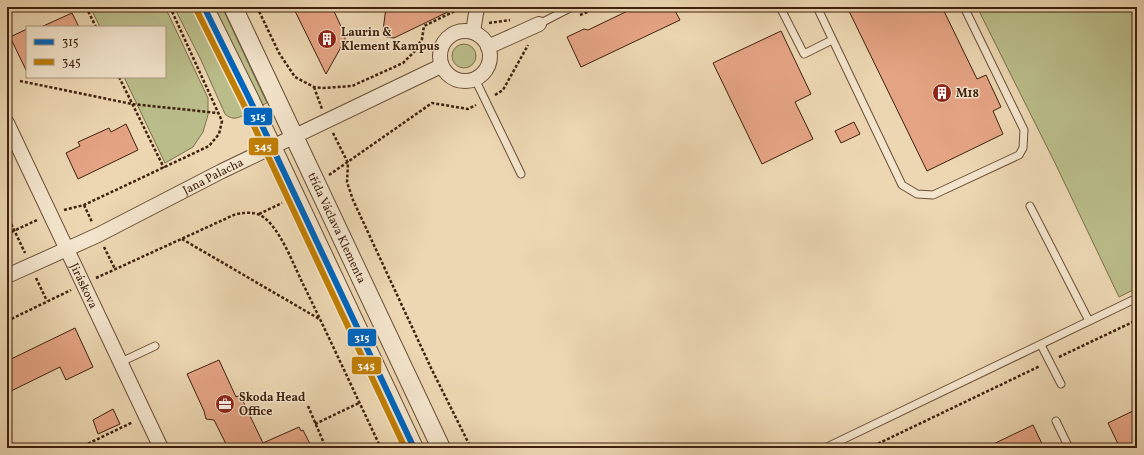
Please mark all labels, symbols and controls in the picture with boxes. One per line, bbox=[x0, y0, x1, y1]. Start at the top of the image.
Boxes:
place label: Laurin & Klement Kampus bbox=[341, 25, 440, 55]
legend bbox=[26, 26, 166, 78]
building icon: Laurin & Klement Kampus bbox=[316, 28, 338, 50]
text: 315 bbox=[62, 35, 79, 51]
text: 345 bbox=[62, 55, 81, 71]
building icon: M18 bbox=[931, 82, 953, 104]
place label: M18 bbox=[956, 86, 979, 102]
line badge: 315 bbox=[243, 107, 273, 126]
text: 315 bbox=[250, 110, 266, 125]
line badge: 345 bbox=[248, 137, 279, 156]
text: 345 bbox=[254, 140, 272, 155]
street label: Jana Palacha bbox=[180, 155, 246, 199]
street label: třída Václava Klementa bbox=[303, 170, 369, 286]
street label: Jiráskova bbox=[66, 261, 101, 312]
line badge: 315 bbox=[347, 328, 377, 347]
text: 315 bbox=[354, 331, 370, 346]
line badge: 345 bbox=[351, 356, 382, 375]
text: 345 bbox=[357, 359, 375, 374]
place label: Skoda Head Office bbox=[239, 390, 306, 420]
office icon: Skoda Head Office bbox=[214, 393, 236, 415]

